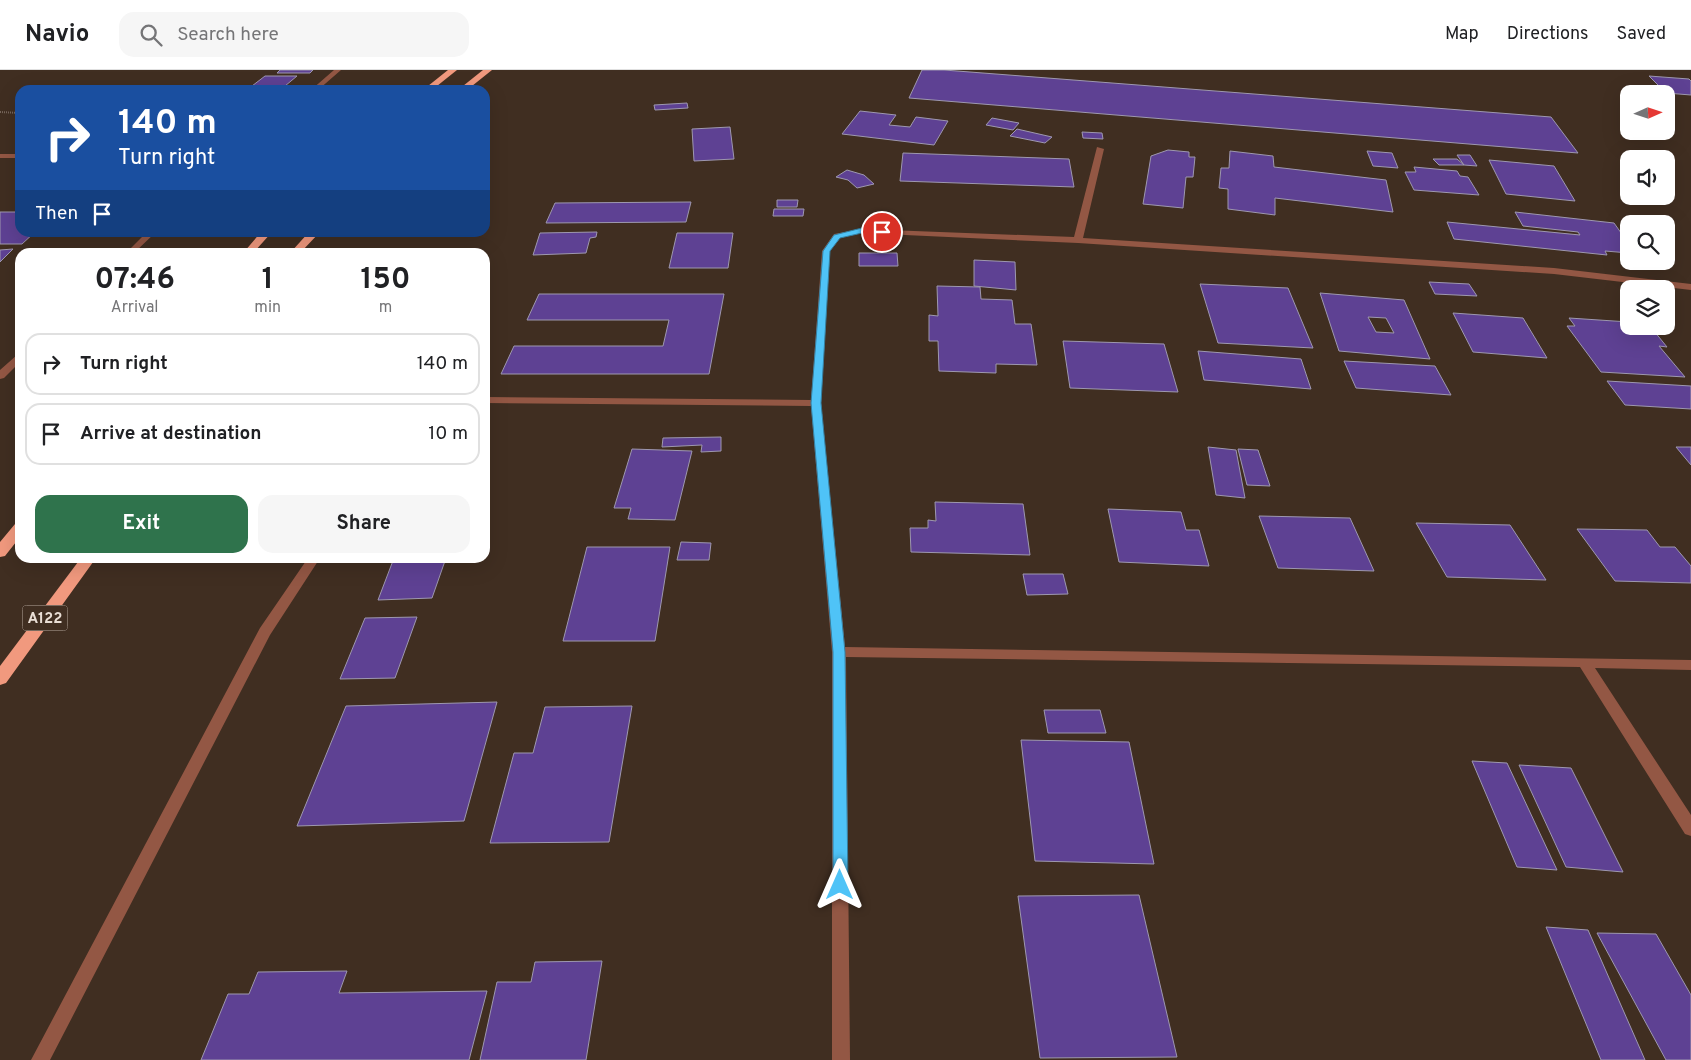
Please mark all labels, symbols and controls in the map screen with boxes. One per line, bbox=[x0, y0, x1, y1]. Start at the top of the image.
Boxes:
search box bbox=[119, 12, 469, 57]
text: Navio bbox=[25, 20, 89, 50]
icon: search bbox=[137, 21, 165, 49]
text: Search here bbox=[177, 23, 279, 47]
text: Map bbox=[1445, 23, 1479, 46]
text: Directions bbox=[1507, 23, 1589, 46]
text: Saved bbox=[1617, 23, 1666, 46]
north arrow bbox=[1620, 85, 1675, 140]
map controls bbox=[1620, 85, 1675, 335]
text: 140 m bbox=[118, 102, 217, 146]
icon: right bbox=[35, 105, 100, 170]
text: Turn right bbox=[118, 145, 215, 172]
button: sound bbox=[1620, 150, 1675, 205]
icon: arrive bbox=[88, 200, 116, 228]
text: Then bbox=[35, 202, 78, 226]
pin bbox=[861, 211, 903, 253]
button: search bbox=[1620, 215, 1675, 270]
icon: arrive bbox=[868, 218, 896, 246]
text: 07:46 bbox=[95, 262, 175, 299]
text: 1 bbox=[262, 262, 274, 299]
text: 150 bbox=[360, 262, 410, 299]
button: layers bbox=[1620, 280, 1675, 335]
text: Arrival bbox=[111, 298, 159, 318]
text: min bbox=[254, 298, 281, 318]
text: m bbox=[379, 298, 392, 318]
icon: right bbox=[37, 350, 65, 378]
text: Turn right bbox=[80, 352, 168, 376]
text: 140 m bbox=[417, 352, 468, 376]
icon: arrive bbox=[37, 420, 65, 448]
text: Arrive at destination bbox=[80, 422, 261, 446]
text: 10 m bbox=[428, 422, 468, 446]
button: Exit bbox=[35, 495, 248, 553]
button: Share bbox=[258, 495, 470, 553]
road number: A122 bbox=[22, 606, 68, 630]
position arrow bbox=[813, 858, 865, 910]

